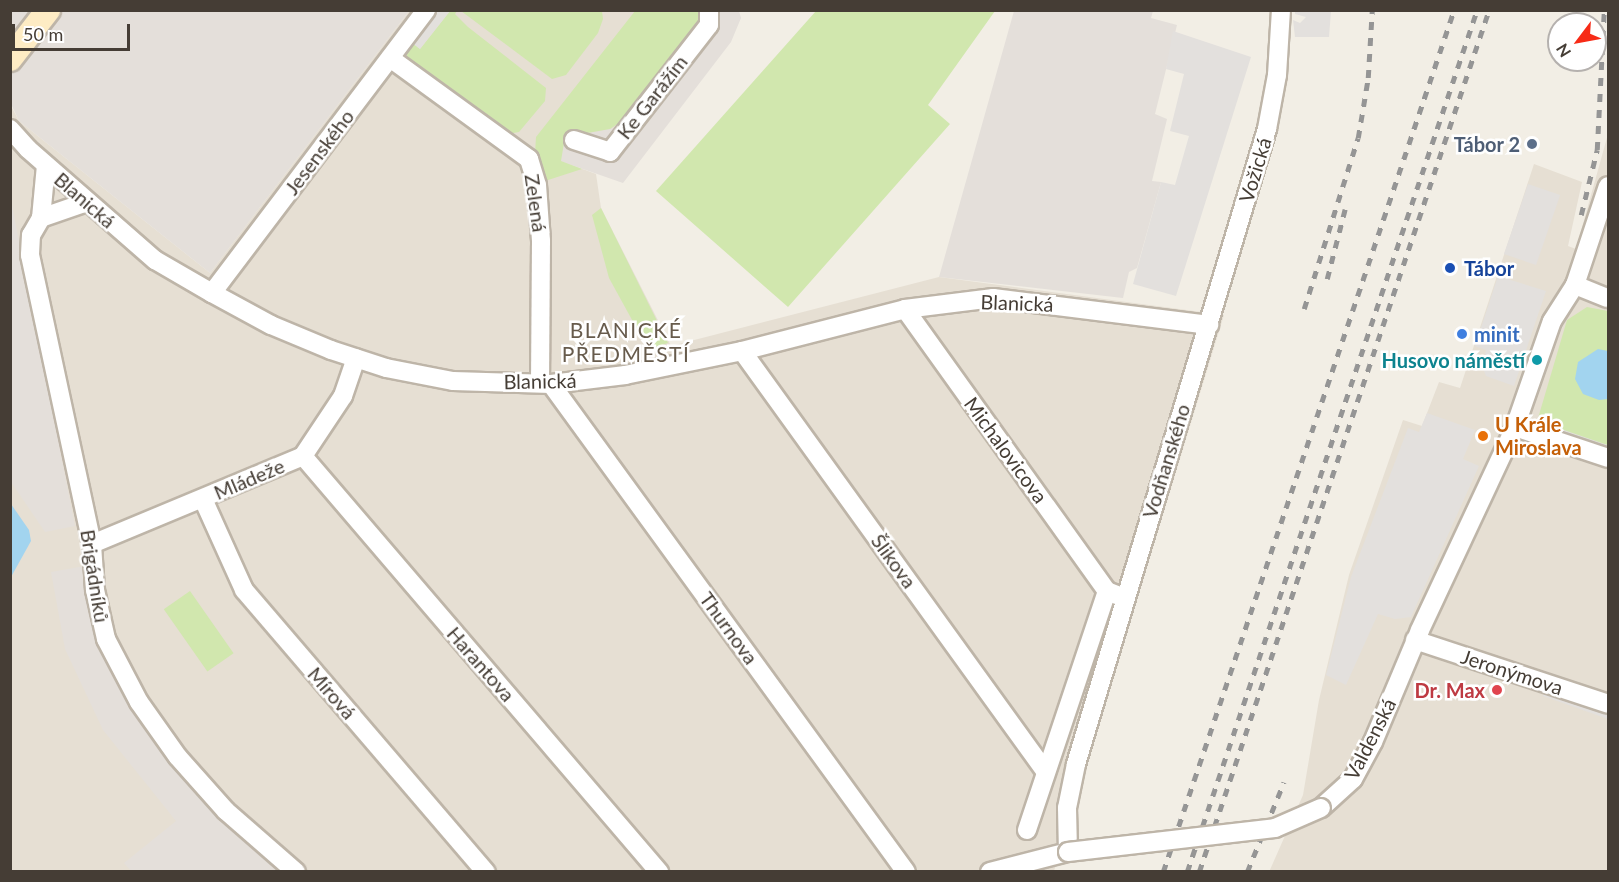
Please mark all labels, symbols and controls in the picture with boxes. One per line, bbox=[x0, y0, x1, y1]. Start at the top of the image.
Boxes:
scale bar bbox=[15, 12, 134, 50]
north arrow bbox=[1547, 12, 1607, 72]
text: 50 m bbox=[23, 23, 63, 45]
text: N bbox=[1552, 40, 1574, 61]
street label: Ke Garážím bbox=[612, 50, 692, 144]
street label: Jesenského bbox=[279, 105, 359, 199]
place label: Tábor 2 bbox=[1453, 132, 1520, 156]
street label: Vožická bbox=[1234, 135, 1276, 205]
marker: Tábor 2 bbox=[1525, 137, 1539, 151]
street label: Blanická bbox=[50, 167, 120, 233]
street label: Zelená bbox=[520, 172, 552, 234]
place label: Tábor bbox=[1464, 256, 1514, 280]
marker: Tábor bbox=[1441, 259, 1459, 277]
street label: Blanická bbox=[980, 290, 1054, 316]
district label: BLANICKÉ PŘEDMĚSTÍ bbox=[562, 317, 690, 367]
place label: minit bbox=[1474, 322, 1520, 346]
marker: minit bbox=[1455, 327, 1469, 341]
place label: Husovo náměstí bbox=[1381, 348, 1525, 372]
marker: Husovo náměstí bbox=[1530, 353, 1544, 367]
street label: Blanická bbox=[503, 368, 577, 394]
street label: Michalovicova bbox=[959, 392, 1053, 508]
street label: Vodňanského bbox=[1137, 401, 1195, 521]
place label: U Krále Miroslava bbox=[1495, 412, 1582, 459]
marker: U Krále Miroslava bbox=[1476, 429, 1490, 443]
street label: Mládeže bbox=[210, 453, 288, 505]
street label: Brigádníků bbox=[76, 528, 114, 624]
street label: Šlikova bbox=[866, 529, 922, 593]
street label: Thurnova bbox=[695, 587, 763, 669]
street label: Harantova bbox=[442, 622, 520, 706]
street label: Jeronýmova bbox=[1458, 644, 1566, 700]
street label: Mírová bbox=[303, 662, 361, 724]
place label: Dr. Max bbox=[1414, 678, 1485, 702]
marker: Dr. Max bbox=[1490, 683, 1504, 697]
street label: Valdenská bbox=[1339, 694, 1401, 784]

